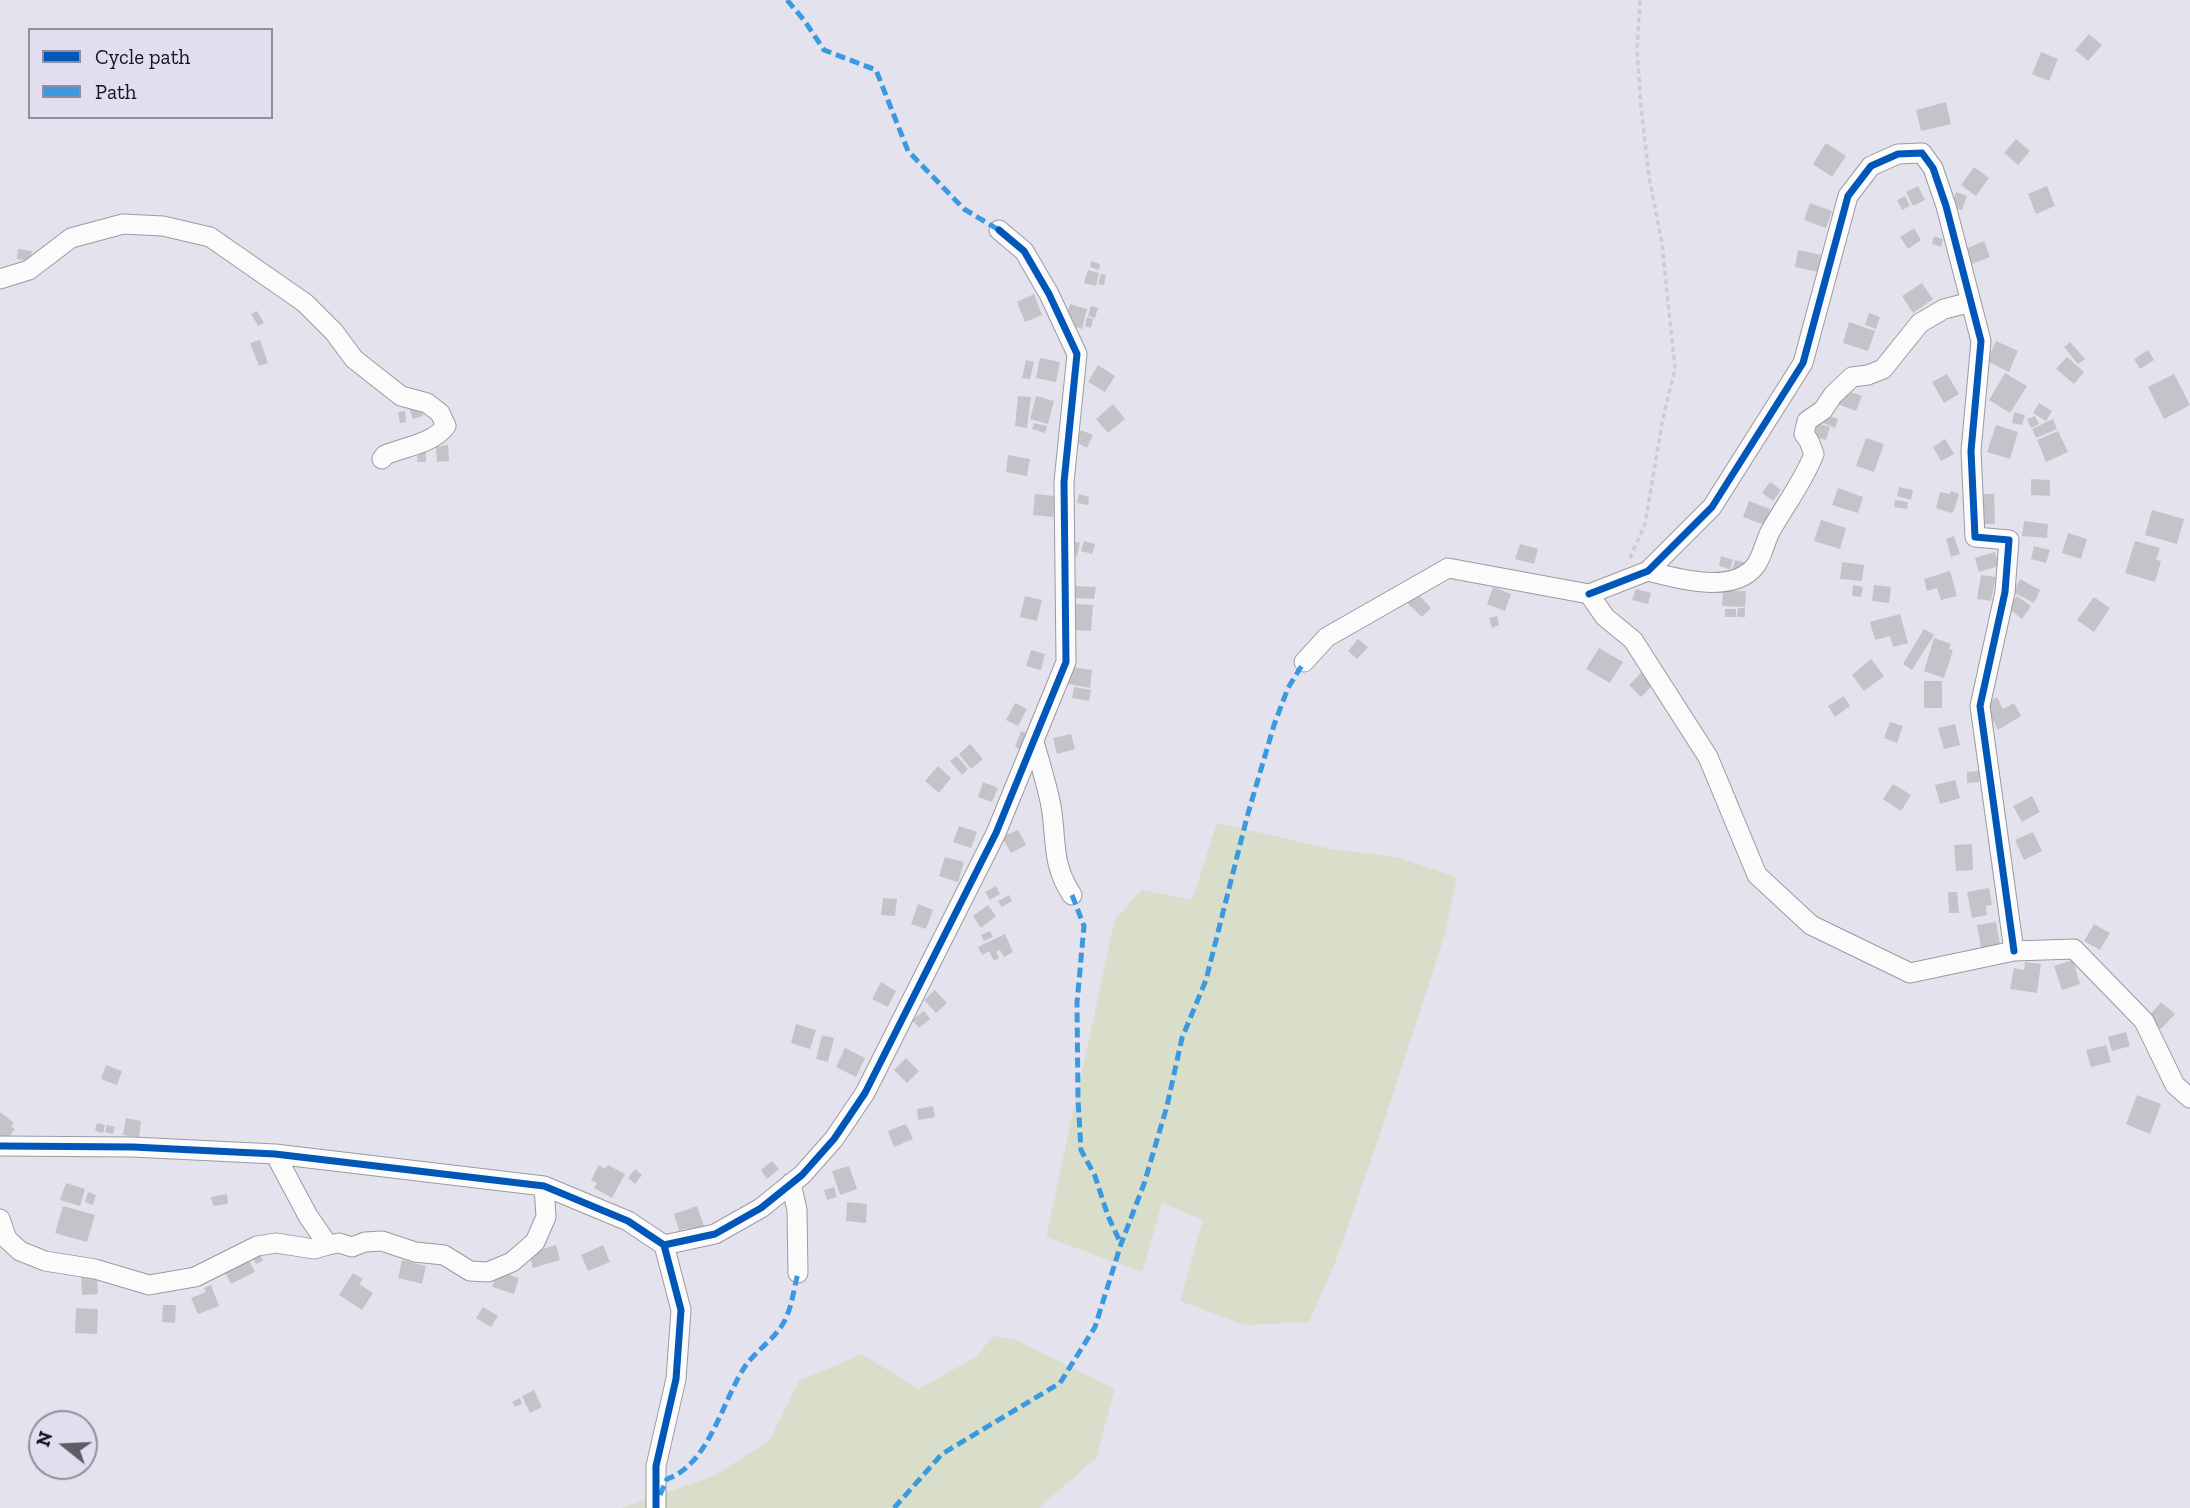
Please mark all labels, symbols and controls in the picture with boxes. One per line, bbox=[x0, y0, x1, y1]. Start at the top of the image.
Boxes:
legend bbox=[28, 28, 273, 119]
text: Cycle path bbox=[95, 44, 190, 69]
text: Path bbox=[95, 79, 137, 104]
north arrow bbox=[28, 1410, 98, 1480]
text: N bbox=[31, 1429, 58, 1449]

